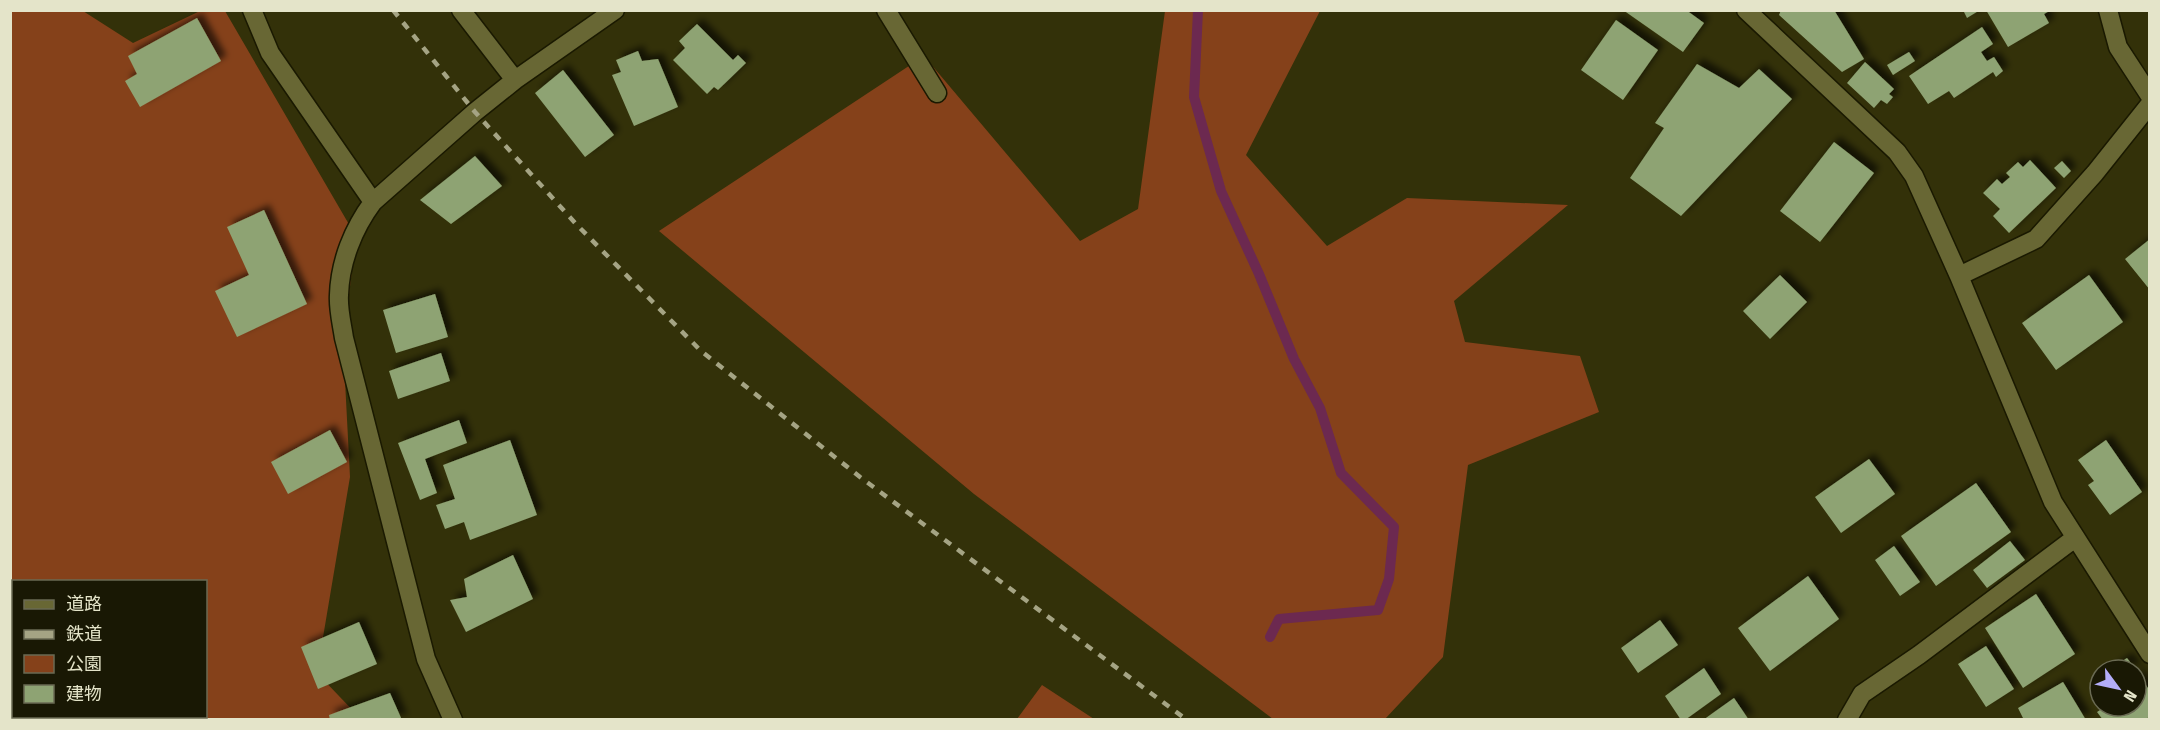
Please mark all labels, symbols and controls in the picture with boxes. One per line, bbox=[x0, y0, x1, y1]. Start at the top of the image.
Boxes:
legend bbox=[12, 580, 207, 718]
text: 道路 bbox=[66, 593, 102, 615]
text: 鉄道 bbox=[66, 623, 102, 645]
text: 公園 bbox=[66, 653, 102, 675]
north arrow bbox=[2088, 658, 2148, 718]
text: 建物 bbox=[66, 683, 102, 705]
text: N bbox=[2120, 687, 2141, 705]

